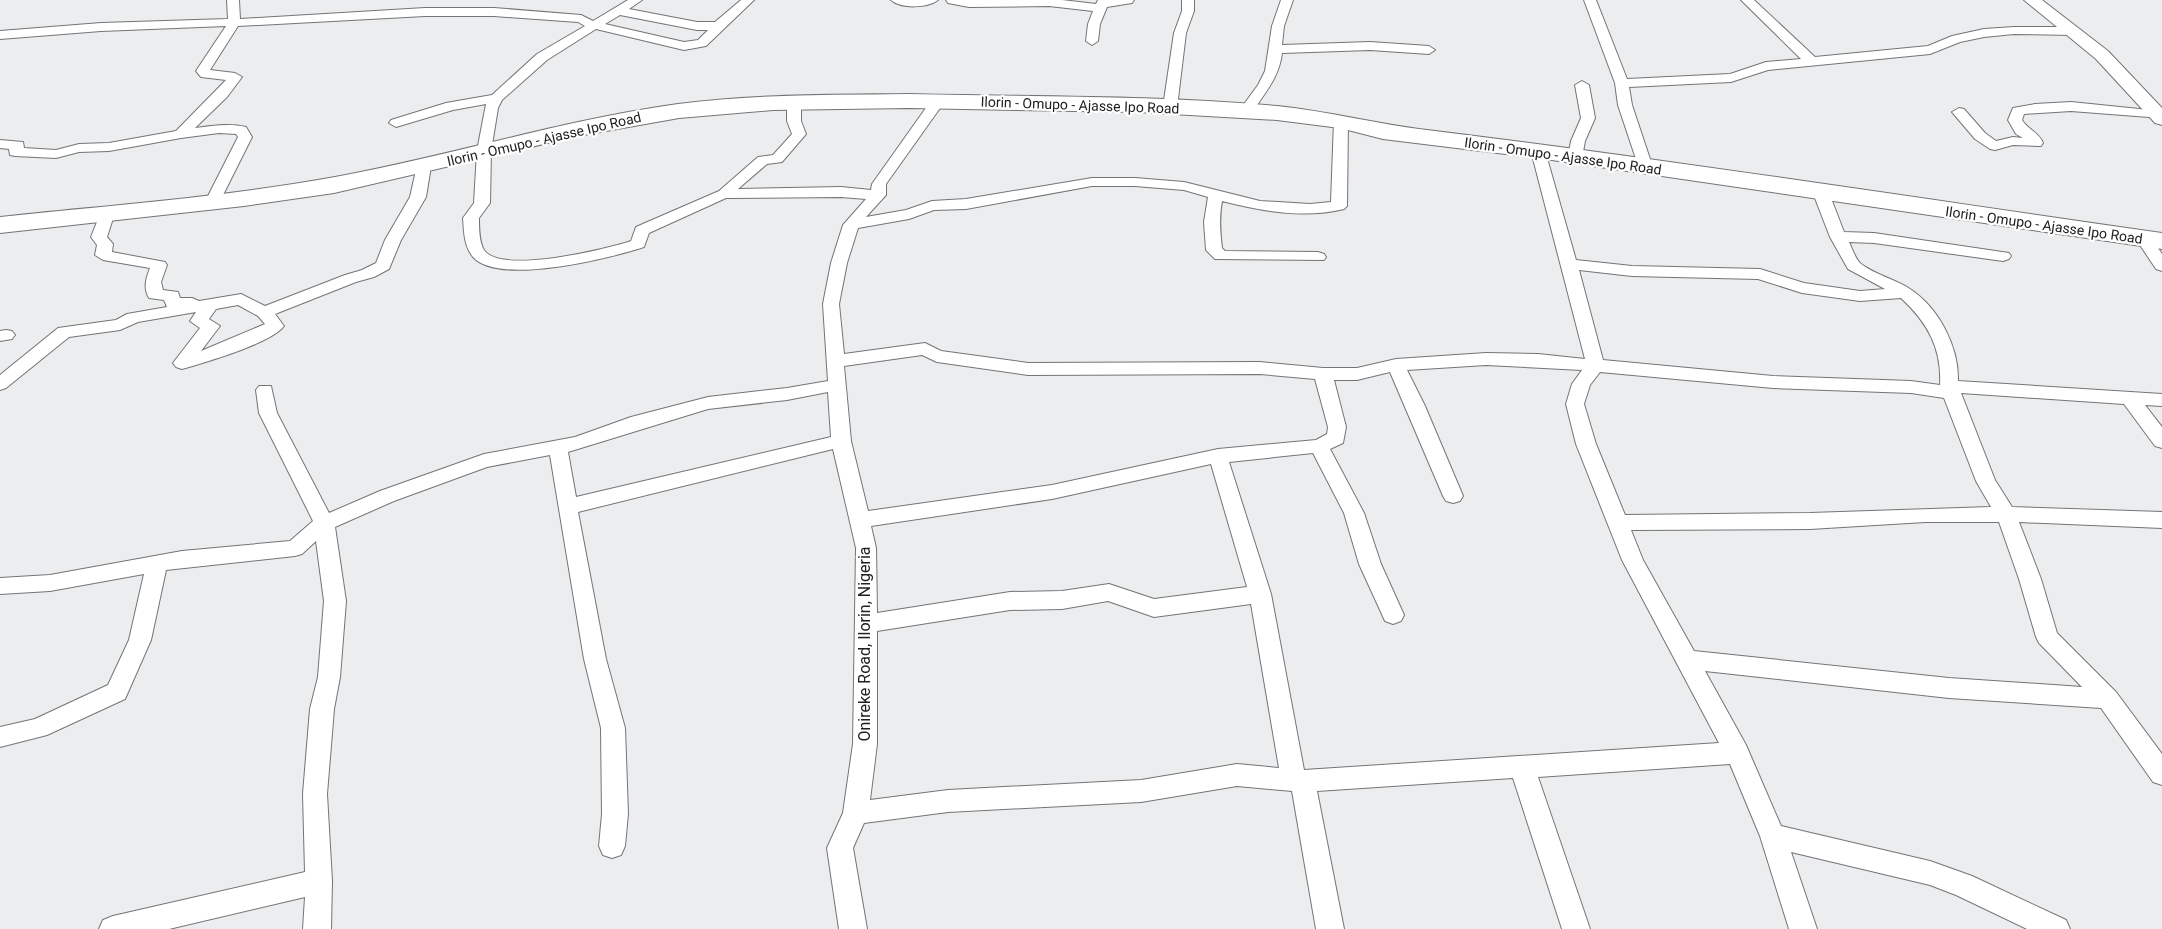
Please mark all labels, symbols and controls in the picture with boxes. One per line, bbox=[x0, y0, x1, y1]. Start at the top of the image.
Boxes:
street label: Ilorin - Omupo - Ajasse Ipo Road bbox=[980, 94, 1180, 116]
street label: Ilorin - Omupo - Ajasse Ipo Road bbox=[445, 109, 643, 169]
street label: Ilorin - Omupo - Ajasse Ipo Road bbox=[1463, 134, 1663, 178]
street label: Ilorin - Omupo - Ajasse Ipo Road bbox=[1944, 203, 2144, 247]
street label: Onireke Road, Ilorin, Nigeria bbox=[855, 546, 874, 742]

